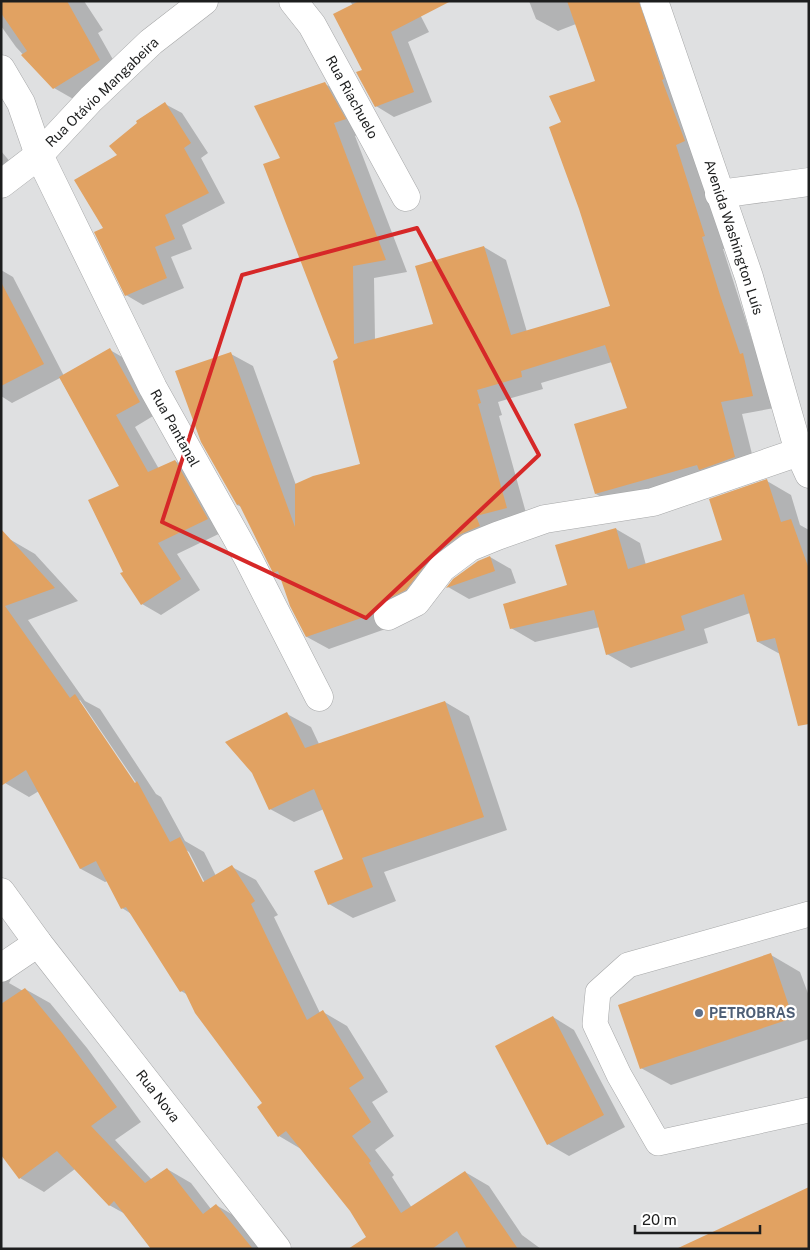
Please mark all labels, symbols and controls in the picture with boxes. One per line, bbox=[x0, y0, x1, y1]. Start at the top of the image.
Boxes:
street label: Rua Otávio Mangabeira bbox=[42, 34, 162, 150]
street label: Rua Riachuelo bbox=[323, 53, 381, 141]
street label: Avenida Washington Luís bbox=[701, 157, 767, 317]
street label: Rua Pantanal bbox=[147, 386, 203, 470]
place label: PETROBRAS bbox=[709, 1005, 795, 1021]
marker: PETROBRAS bbox=[693, 1007, 705, 1019]
street label: Rua Nova bbox=[133, 1067, 183, 1125]
scale bar bbox=[635, 1202, 760, 1234]
text: 20 m bbox=[642, 1211, 677, 1228]

